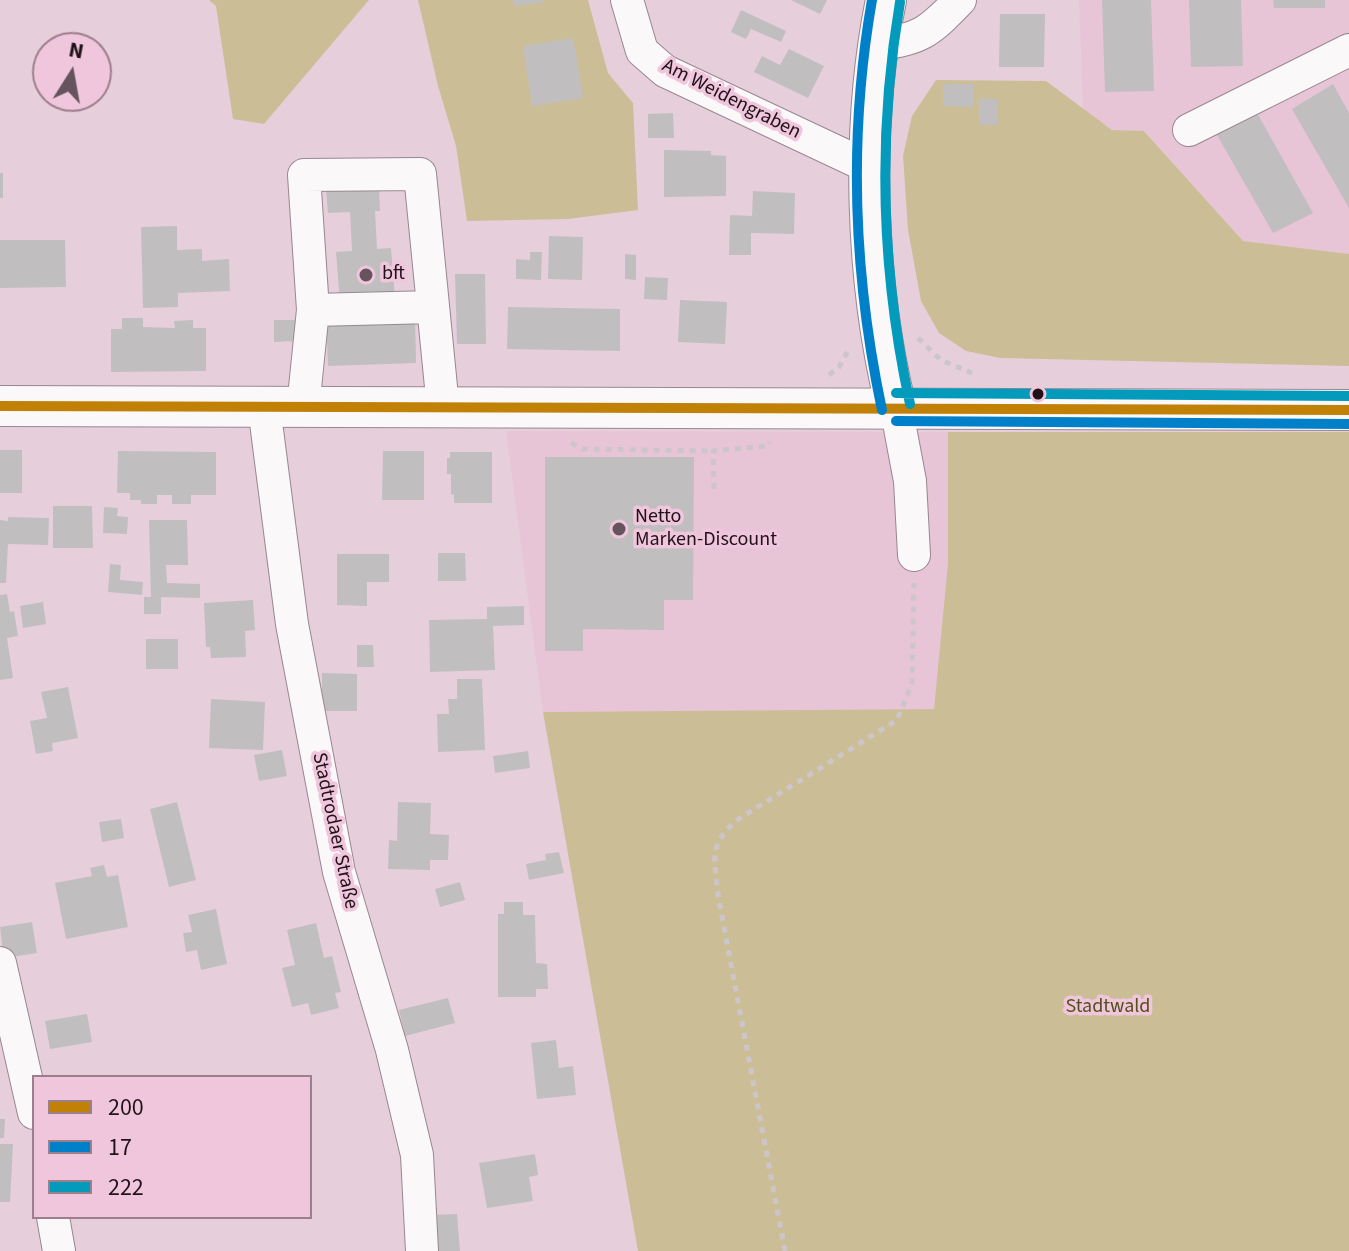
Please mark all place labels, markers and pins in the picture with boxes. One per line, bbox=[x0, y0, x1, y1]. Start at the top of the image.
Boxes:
place label: bft bbox=[382, 263, 405, 287]
marker: bft bbox=[357, 266, 375, 284]
unlabelled marker bbox=[1030, 386, 1046, 402]
place label: Netto Marken-Discount bbox=[635, 506, 777, 553]
marker: Netto Marken-Discount bbox=[610, 520, 628, 538]

